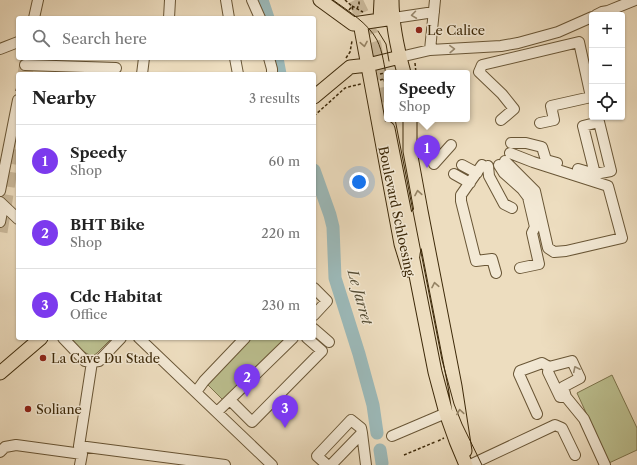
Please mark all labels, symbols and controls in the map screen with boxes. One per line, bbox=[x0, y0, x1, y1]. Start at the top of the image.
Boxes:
one-way arrow bbox=[411, 10, 417, 19]
map controls bbox=[589, 12, 625, 120]
button: + bbox=[589, 12, 625, 48]
search box bbox=[16, 16, 316, 60]
place label: Le Calice bbox=[427, 22, 485, 38]
marker: Le Calice bbox=[414, 25, 424, 35]
icon: search bbox=[30, 27, 52, 49]
text: Search here bbox=[62, 29, 147, 48]
one-way arrow bbox=[359, 41, 368, 47]
one-way arrow bbox=[449, 44, 455, 53]
button: − bbox=[589, 48, 625, 84]
popup bbox=[384, 70, 470, 122]
text: Speedy bbox=[399, 79, 455, 98]
button: locate bbox=[589, 84, 625, 120]
text: Nearby bbox=[32, 88, 96, 108]
text: 3 results bbox=[249, 90, 300, 106]
text: Shop bbox=[399, 98, 431, 114]
pin: 1 bbox=[414, 135, 440, 168]
text: Speedy bbox=[70, 143, 127, 162]
street label: Boulevard Schloesing bbox=[375, 144, 419, 278]
text: 1 bbox=[42, 153, 48, 169]
text: 60 m bbox=[269, 153, 300, 169]
text: Shop bbox=[70, 162, 102, 178]
your location bbox=[349, 172, 369, 192]
one-way arrow bbox=[414, 190, 422, 196]
text: BHT Bike bbox=[70, 215, 145, 234]
text: 2 bbox=[41, 225, 49, 241]
text: 220 m bbox=[261, 225, 300, 241]
text: Shop bbox=[70, 234, 102, 250]
water label: Le Jarret bbox=[343, 267, 377, 327]
one-way arrow bbox=[432, 282, 440, 288]
text: Cdc Habitat bbox=[70, 287, 162, 306]
text: 3 bbox=[41, 297, 49, 313]
text: 230 m bbox=[262, 297, 300, 313]
text: Office bbox=[70, 306, 107, 322]
place label: La Cave Du Stade bbox=[51, 350, 160, 366]
marker: La Cave Du Stade bbox=[38, 353, 48, 363]
pin: 2 bbox=[234, 364, 260, 397]
one-way arrow bbox=[573, 366, 581, 374]
pin: 3 bbox=[272, 395, 298, 428]
place label: Soliane bbox=[36, 401, 82, 417]
marker: Soliane bbox=[23, 404, 33, 414]
one-way arrow bbox=[456, 409, 465, 416]

